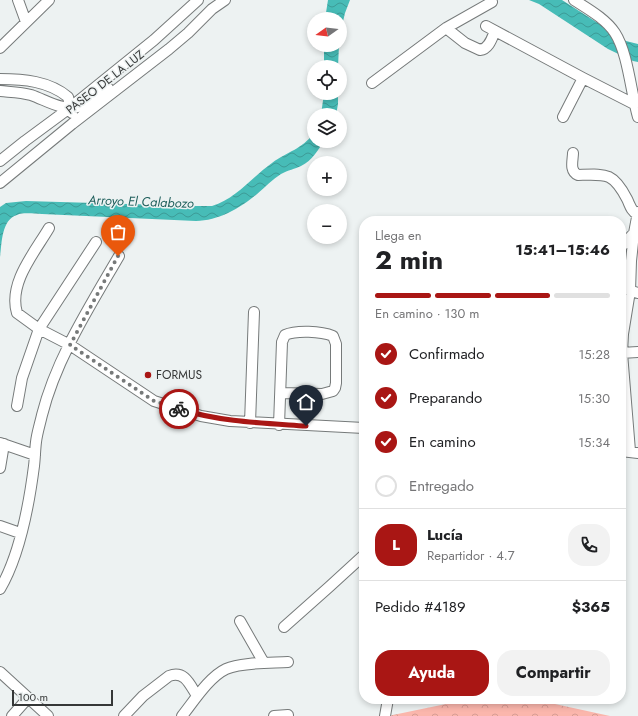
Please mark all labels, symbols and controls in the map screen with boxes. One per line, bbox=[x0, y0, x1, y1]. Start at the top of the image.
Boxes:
north arrow bbox=[307, 12, 347, 52]
map controls bbox=[307, 12, 347, 244]
street label: PASEO DE LA LUZ bbox=[62, 45, 148, 118]
button: locate bbox=[307, 60, 347, 100]
button: layers bbox=[307, 108, 347, 148]
button: + bbox=[307, 156, 347, 196]
water label: Arroyo El Calabozo bbox=[87, 190, 194, 213]
button: − bbox=[307, 204, 347, 244]
pin bbox=[101, 215, 135, 256]
icon: bag bbox=[107, 221, 129, 243]
text: Llega en bbox=[375, 226, 422, 245]
text: 15:41–15:46 bbox=[515, 239, 610, 261]
text: 2 min bbox=[375, 241, 443, 279]
text: En camino · 130 m bbox=[375, 304, 479, 323]
icon: check bbox=[375, 343, 397, 365]
text: Confirmado bbox=[409, 343, 484, 365]
text: 15:28 bbox=[578, 345, 610, 364]
place label: FORMUS bbox=[156, 366, 202, 384]
marker: FORMUS bbox=[143, 370, 153, 380]
pin bbox=[289, 385, 323, 426]
icon: check bbox=[375, 387, 397, 409]
text: Preparando bbox=[409, 387, 482, 409]
courier bbox=[159, 389, 199, 429]
text: 15:30 bbox=[578, 389, 610, 408]
icon: home bbox=[295, 391, 317, 413]
icon: bike bbox=[168, 398, 190, 420]
icon: check bbox=[375, 431, 397, 453]
text: En camino bbox=[409, 431, 476, 453]
text: 15:34 bbox=[578, 433, 610, 452]
text: Entregado bbox=[409, 475, 474, 497]
text: Lucía bbox=[427, 524, 463, 546]
button: phone bbox=[568, 524, 610, 566]
text: L bbox=[392, 534, 400, 556]
text: Repartidor · 4.7 bbox=[427, 546, 515, 565]
text: Pedido #4189 bbox=[375, 596, 466, 618]
text: $365 bbox=[572, 596, 610, 618]
button: Ayuda bbox=[375, 650, 489, 696]
button: Compartir bbox=[497, 650, 610, 696]
scale bar bbox=[12, 688, 113, 707]
text: 100 m bbox=[18, 689, 48, 705]

